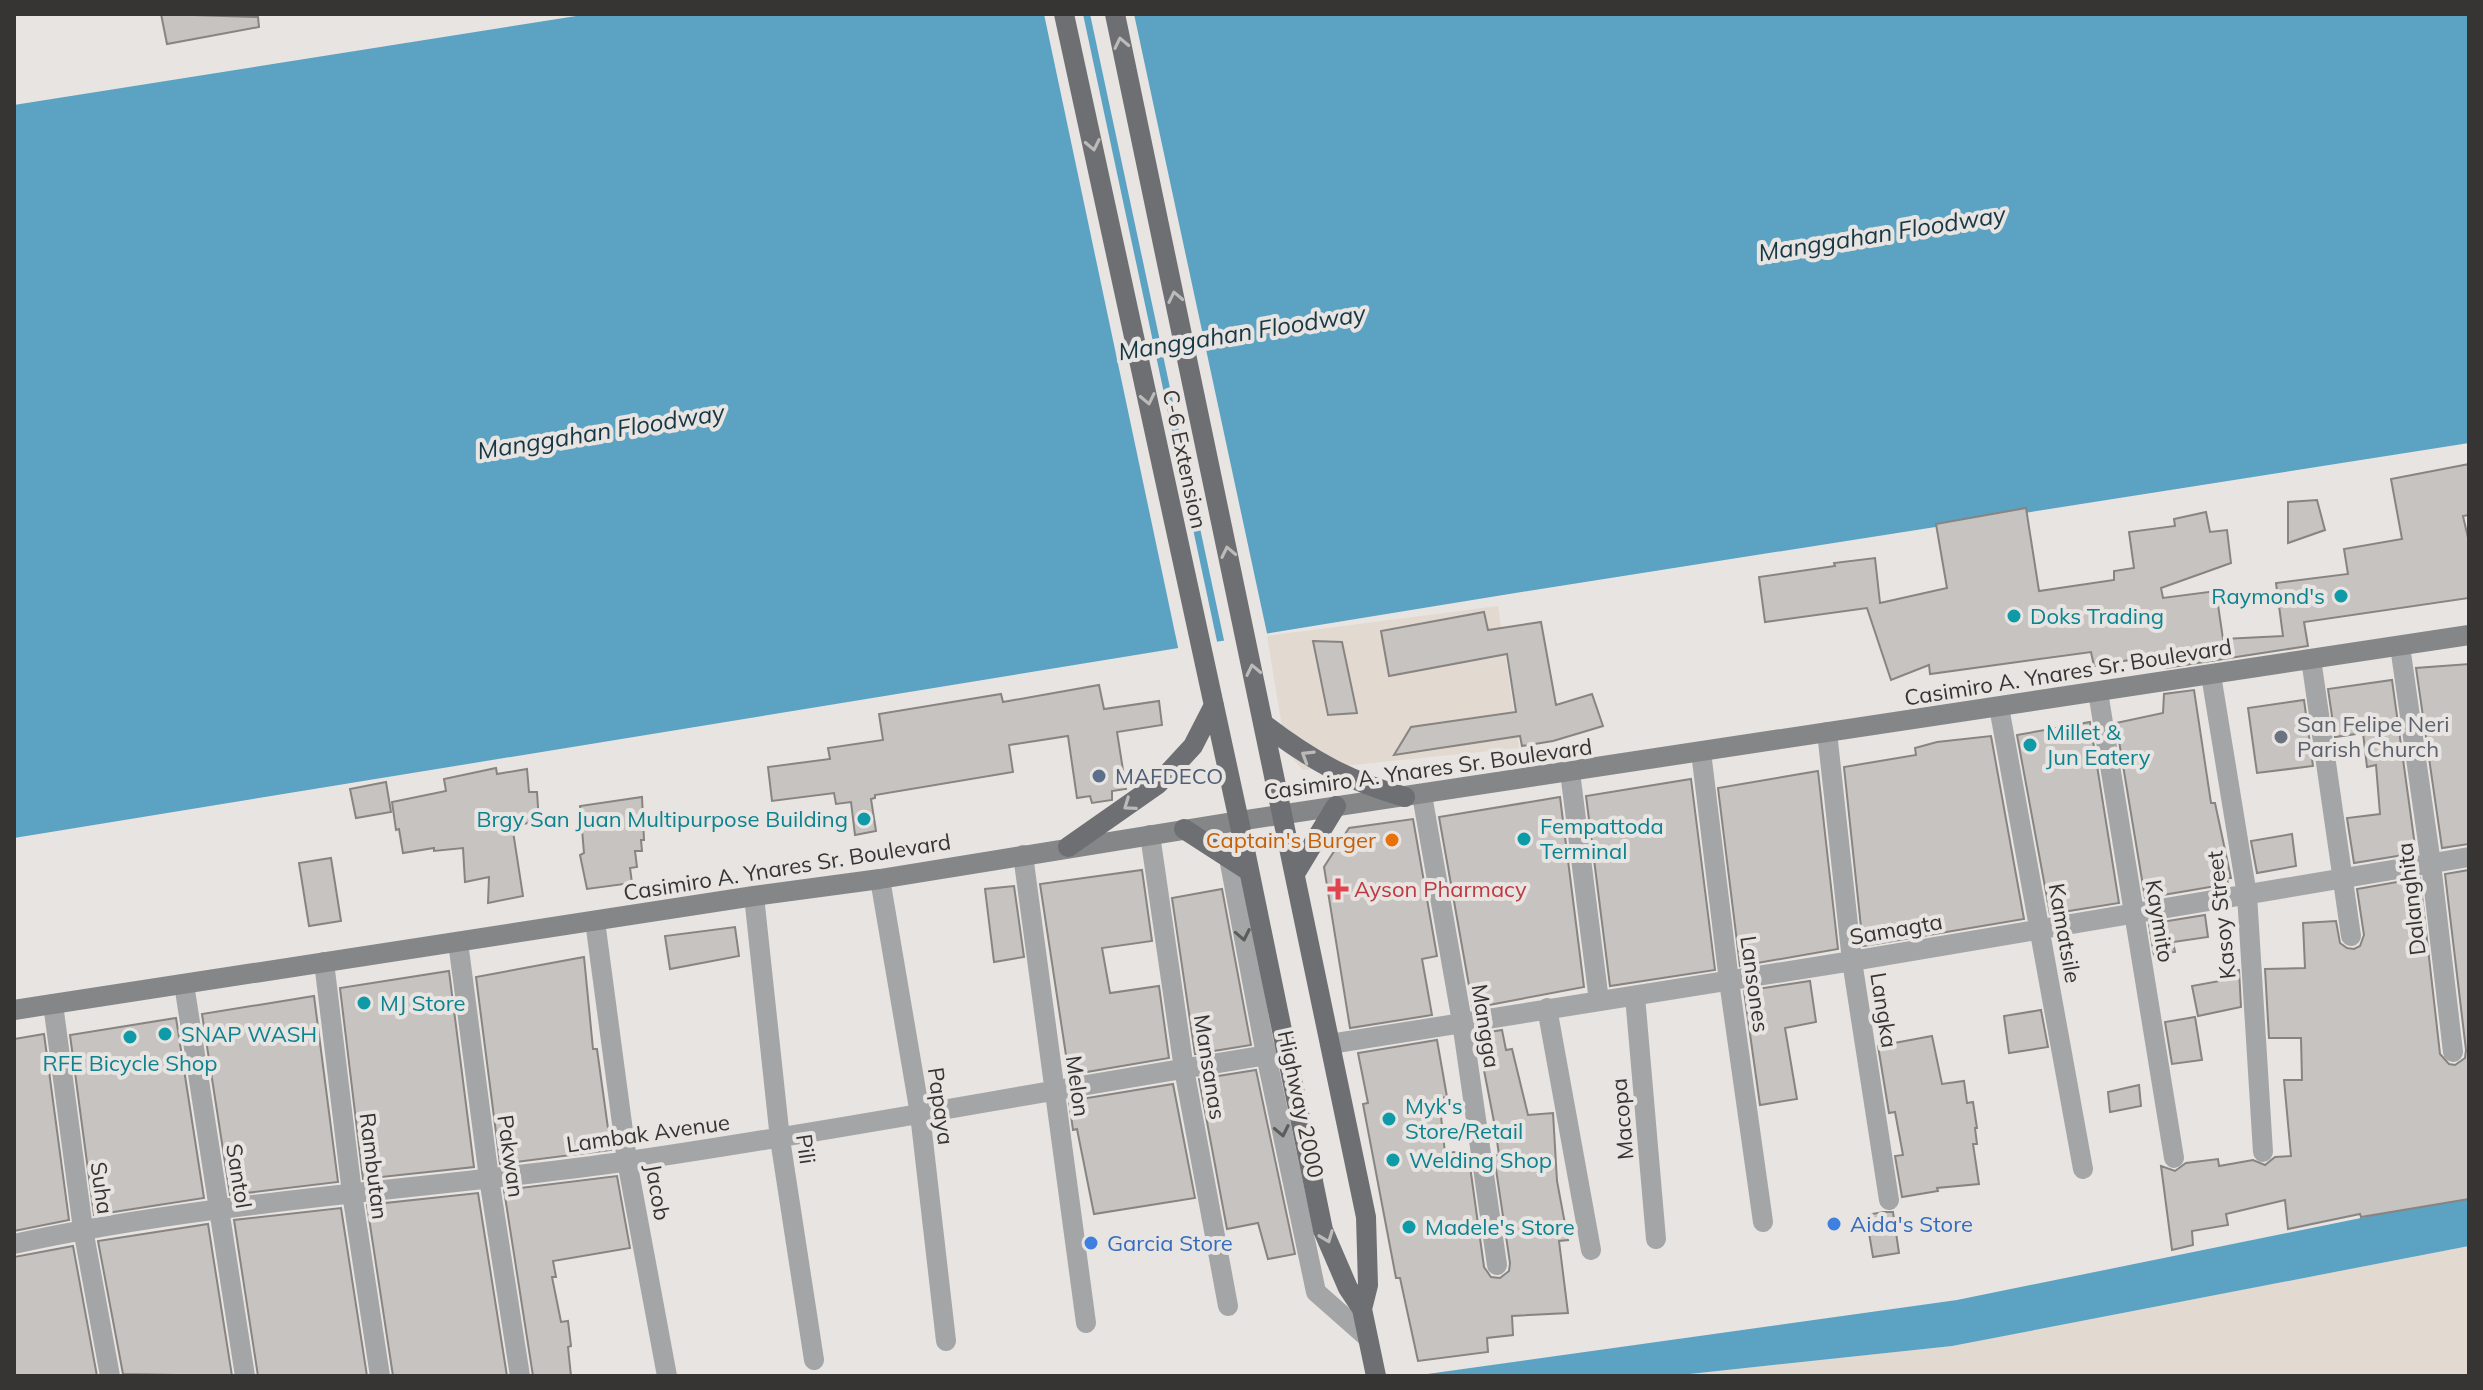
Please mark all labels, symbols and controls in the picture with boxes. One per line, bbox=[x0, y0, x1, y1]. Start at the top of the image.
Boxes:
one-way arrow bbox=[1113, 37, 1130, 50]
one-way arrow bbox=[1084, 138, 1101, 151]
water label: Manggahan Floodway bbox=[1756, 198, 2009, 267]
one-way arrow bbox=[1167, 291, 1184, 305]
water label: Manggahan Floodway bbox=[1116, 297, 1369, 366]
street label: C-6 Extension bbox=[1157, 387, 1213, 531]
one-way arrow bbox=[1138, 392, 1155, 406]
water label: Manggahan Floodway bbox=[475, 396, 728, 465]
one-way arrow bbox=[1220, 546, 1237, 559]
place label: Raymond's bbox=[2211, 582, 2325, 610]
marker: Raymond's bbox=[2332, 587, 2350, 605]
place label: Doks Trading bbox=[2030, 602, 2164, 630]
marker: Doks Trading bbox=[2005, 607, 2023, 625]
street label: Casimiro A. Ynares Sr. Boulevard bbox=[1902, 632, 2234, 712]
one-way arrow bbox=[1245, 664, 1262, 678]
place label: San Felipe Neri Parish Church bbox=[2297, 710, 2449, 763]
place label: Millet & Jun Eatery bbox=[2046, 718, 2151, 771]
marker: San Felipe Neri Parish Church bbox=[2272, 728, 2290, 746]
street label: Casimiro A. Ynares Sr. Boulevard bbox=[1262, 732, 1594, 806]
marker: Millet & Jun Eatery bbox=[2021, 736, 2039, 754]
one-way arrow bbox=[1302, 751, 1316, 766]
place label: MAFDECO bbox=[1115, 762, 1223, 790]
marker: MAFDECO bbox=[1090, 767, 1108, 785]
one-way arrow bbox=[1123, 795, 1137, 810]
place label: Brgy San Juan Multipurpose Building bbox=[476, 805, 848, 833]
marker: Brgy San Juan Multipurpose Building bbox=[855, 810, 873, 828]
place label: Fempattoda Terminal bbox=[1540, 812, 1664, 865]
place label: Captain's Burger bbox=[1206, 826, 1376, 854]
street label: Casimiro A. Ynares Sr. Boulevard bbox=[621, 827, 953, 907]
marker: Fempattoda Terminal bbox=[1515, 830, 1533, 848]
marker: Captain's Burger bbox=[1383, 831, 1401, 849]
street label: Dalanghita bbox=[2390, 841, 2432, 957]
street label: Kasoy Street bbox=[2200, 849, 2242, 980]
place label: Ayson Pharmacy bbox=[1354, 875, 1527, 903]
street label: Kaymito bbox=[2140, 878, 2180, 964]
marker: Ayson Pharmacy bbox=[1329, 880, 1347, 898]
street label: Kamatsile bbox=[2042, 881, 2088, 985]
street label: Samagta bbox=[1847, 907, 1945, 951]
one-way arrow bbox=[1234, 927, 1251, 941]
street label: Lansones bbox=[1734, 934, 1776, 1034]
street label: Langka bbox=[1864, 970, 1904, 1050]
street label: Mangga bbox=[1466, 982, 1506, 1070]
place label: MJ Store bbox=[380, 989, 466, 1017]
marker: MJ Store bbox=[355, 994, 373, 1012]
street label: Mansanas bbox=[1188, 1012, 1232, 1122]
place label: SNAP WASH bbox=[181, 1020, 317, 1048]
marker: SNAP WASH bbox=[156, 1025, 174, 1043]
marker: RFE Bicycle Shop bbox=[121, 1028, 139, 1046]
street label: Highway 2000 bbox=[1272, 1028, 1330, 1180]
place label: RFE Bicycle Shop bbox=[42, 1049, 218, 1077]
street label: Melon bbox=[1060, 1054, 1096, 1118]
street label: Papaya bbox=[922, 1065, 960, 1147]
street label: Macopa bbox=[1604, 1077, 1640, 1161]
place label: Myk's Store/Retail bbox=[1405, 1092, 1523, 1145]
street label: Lambak Avenue bbox=[565, 1108, 731, 1158]
marker: Myk's Store/Retail bbox=[1380, 1110, 1398, 1128]
street label: Rambutan bbox=[354, 1111, 394, 1221]
street label: Pakwan bbox=[491, 1113, 531, 1199]
one-way arrow bbox=[1273, 1124, 1290, 1138]
street label: Pili bbox=[790, 1132, 822, 1166]
street label: Santol bbox=[220, 1142, 258, 1210]
place label: Welding Shop bbox=[1409, 1146, 1552, 1174]
marker: Welding Shop bbox=[1384, 1151, 1402, 1169]
street label: Suha bbox=[84, 1160, 120, 1216]
street label: Jacob bbox=[639, 1162, 677, 1222]
place label: Aida's Store bbox=[1850, 1210, 1973, 1238]
place label: Madele's Store bbox=[1425, 1213, 1575, 1241]
marker: Aida's Store bbox=[1825, 1215, 1843, 1233]
marker: Madele's Store bbox=[1400, 1218, 1418, 1236]
place label: Garcia Store bbox=[1107, 1229, 1233, 1257]
one-way arrow bbox=[1317, 1229, 1334, 1243]
marker: Garcia Store bbox=[1082, 1234, 1100, 1252]

